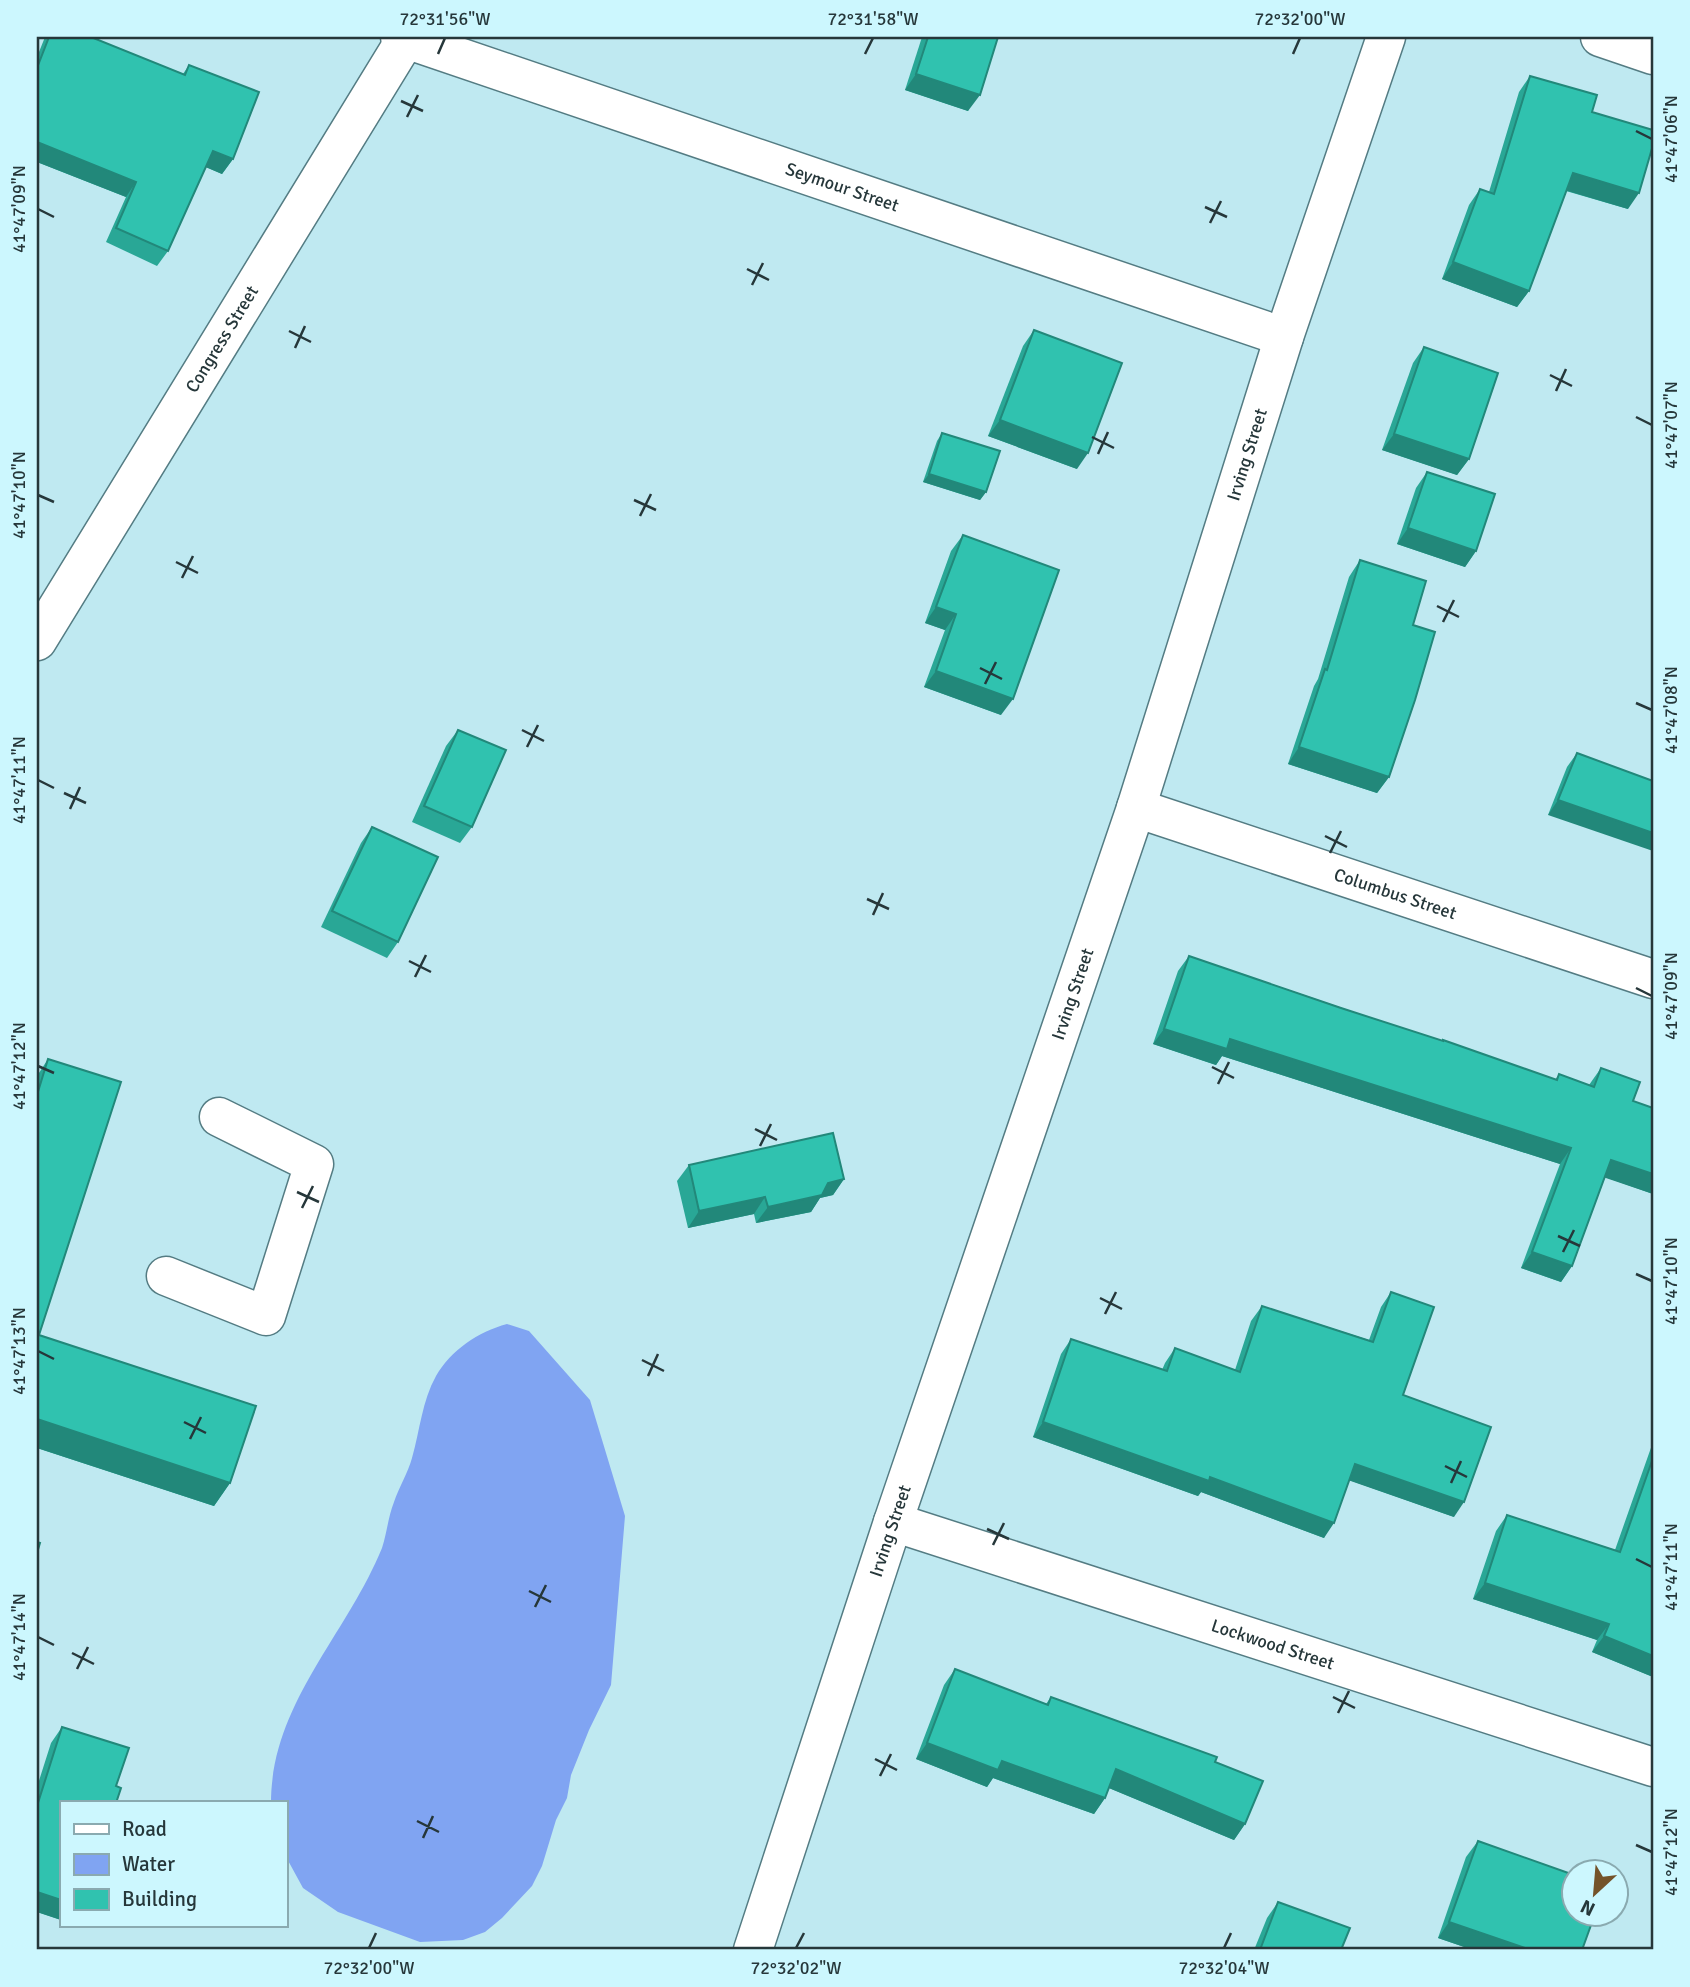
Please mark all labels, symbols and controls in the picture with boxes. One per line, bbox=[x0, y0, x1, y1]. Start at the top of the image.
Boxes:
text: 72°31'56"W bbox=[400, 8, 490, 30]
text: 72°31'58"W bbox=[828, 8, 918, 30]
text: 72°32'00"W bbox=[1255, 8, 1345, 30]
text: 41°47'06"N bbox=[1660, 95, 1682, 183]
street label: Seymour Street bbox=[783, 158, 902, 217]
text: 41°47'09"N bbox=[8, 165, 30, 253]
street label: Congress Street bbox=[181, 282, 263, 397]
text: 41°47'07"N bbox=[1660, 381, 1682, 469]
street label: Irving Street bbox=[1222, 406, 1272, 503]
text: 41°47'10"N bbox=[8, 451, 30, 539]
text: 41°47'08"N bbox=[1660, 666, 1682, 754]
text: 41°47'11"N bbox=[8, 736, 30, 824]
street label: Columbus Street bbox=[1331, 863, 1459, 924]
street label: Irving Street bbox=[1047, 945, 1098, 1043]
text: 41°47'09"N bbox=[1660, 952, 1682, 1040]
text: 41°47'12"N bbox=[8, 1022, 30, 1110]
text: 41°47'10"N bbox=[1660, 1237, 1682, 1325]
text: 41°47'13"N bbox=[8, 1307, 30, 1395]
street label: Irving Street bbox=[865, 1482, 916, 1580]
text: 41°47'11"N bbox=[1660, 1523, 1682, 1611]
text: 41°47'14"N bbox=[8, 1593, 30, 1681]
street label: Lockwood Street bbox=[1209, 1614, 1337, 1675]
legend bbox=[60, 1801, 287, 1927]
text: 41°47'12"N bbox=[1660, 1808, 1682, 1896]
text: Road bbox=[122, 1816, 167, 1842]
text: Water bbox=[122, 1851, 175, 1877]
north arrow bbox=[1560, 1857, 1630, 1927]
text: Building bbox=[122, 1886, 197, 1912]
text: N bbox=[1577, 1894, 1599, 1921]
text: 72°32'00"W bbox=[324, 1957, 414, 1979]
text: 72°32'02"W bbox=[751, 1957, 841, 1979]
text: 72°32'04"W bbox=[1179, 1957, 1269, 1979]

